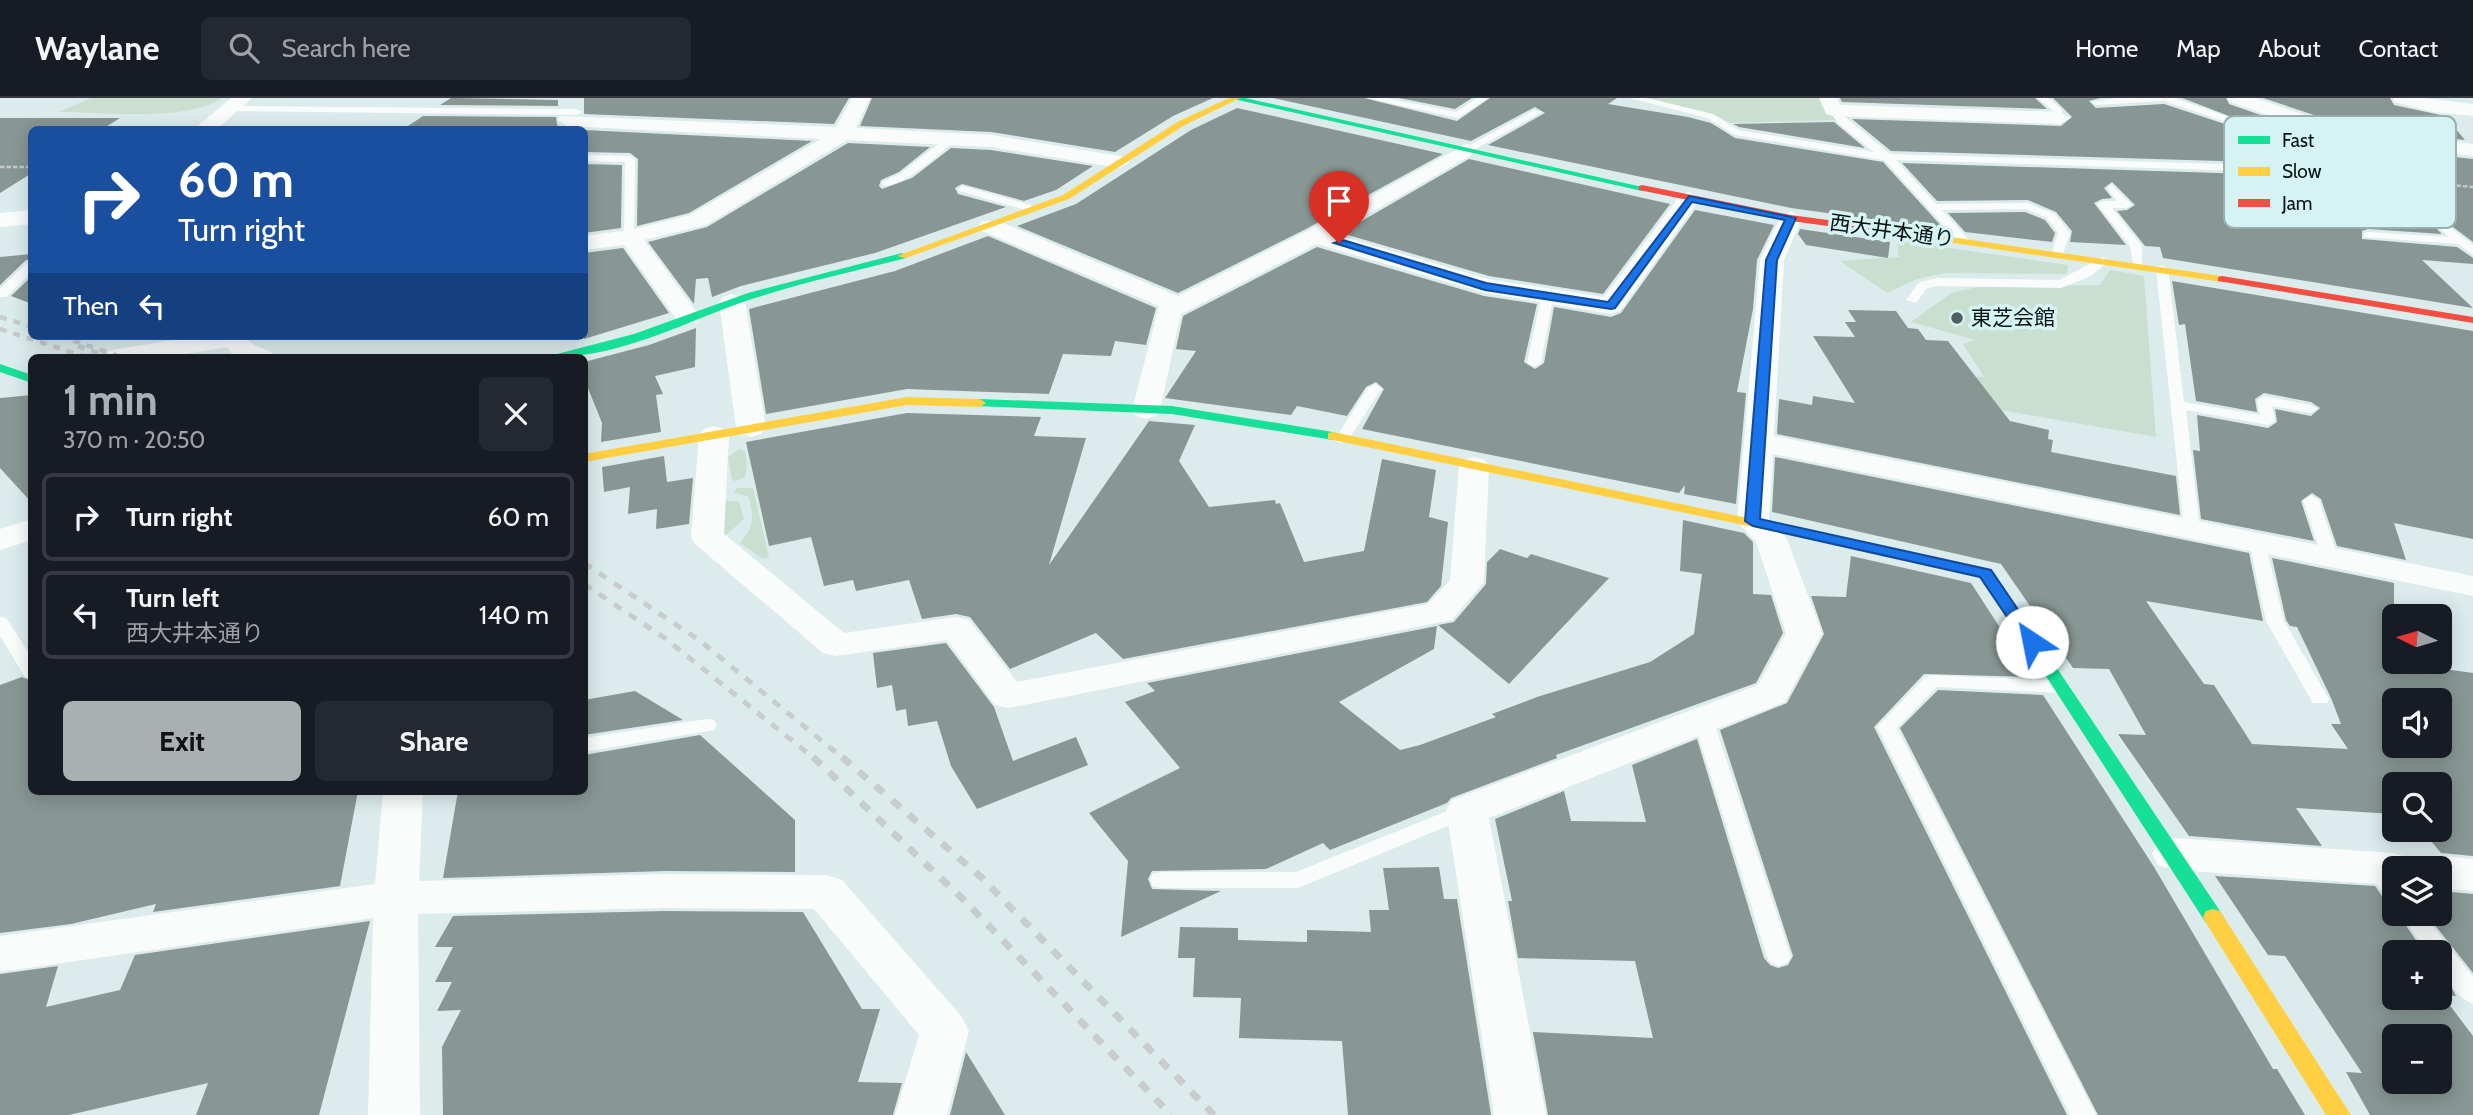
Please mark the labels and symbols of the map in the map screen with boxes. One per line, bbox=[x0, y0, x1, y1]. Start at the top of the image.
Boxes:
legend bbox=[2224, 116, 2456, 228]
text: Fast bbox=[2282, 129, 2315, 152]
text: Slow bbox=[2282, 160, 2322, 183]
pin bbox=[1309, 171, 1369, 243]
text: Jam bbox=[2281, 192, 2312, 215]
street label: 西大井本通り bbox=[1828, 209, 1956, 252]
place label: 東芝会館 bbox=[1971, 305, 2055, 330]
marker: 東芝会館 bbox=[1949, 310, 1965, 326]
north arrow bbox=[2382, 604, 2452, 674]
position arrow bbox=[1995, 605, 2069, 679]

